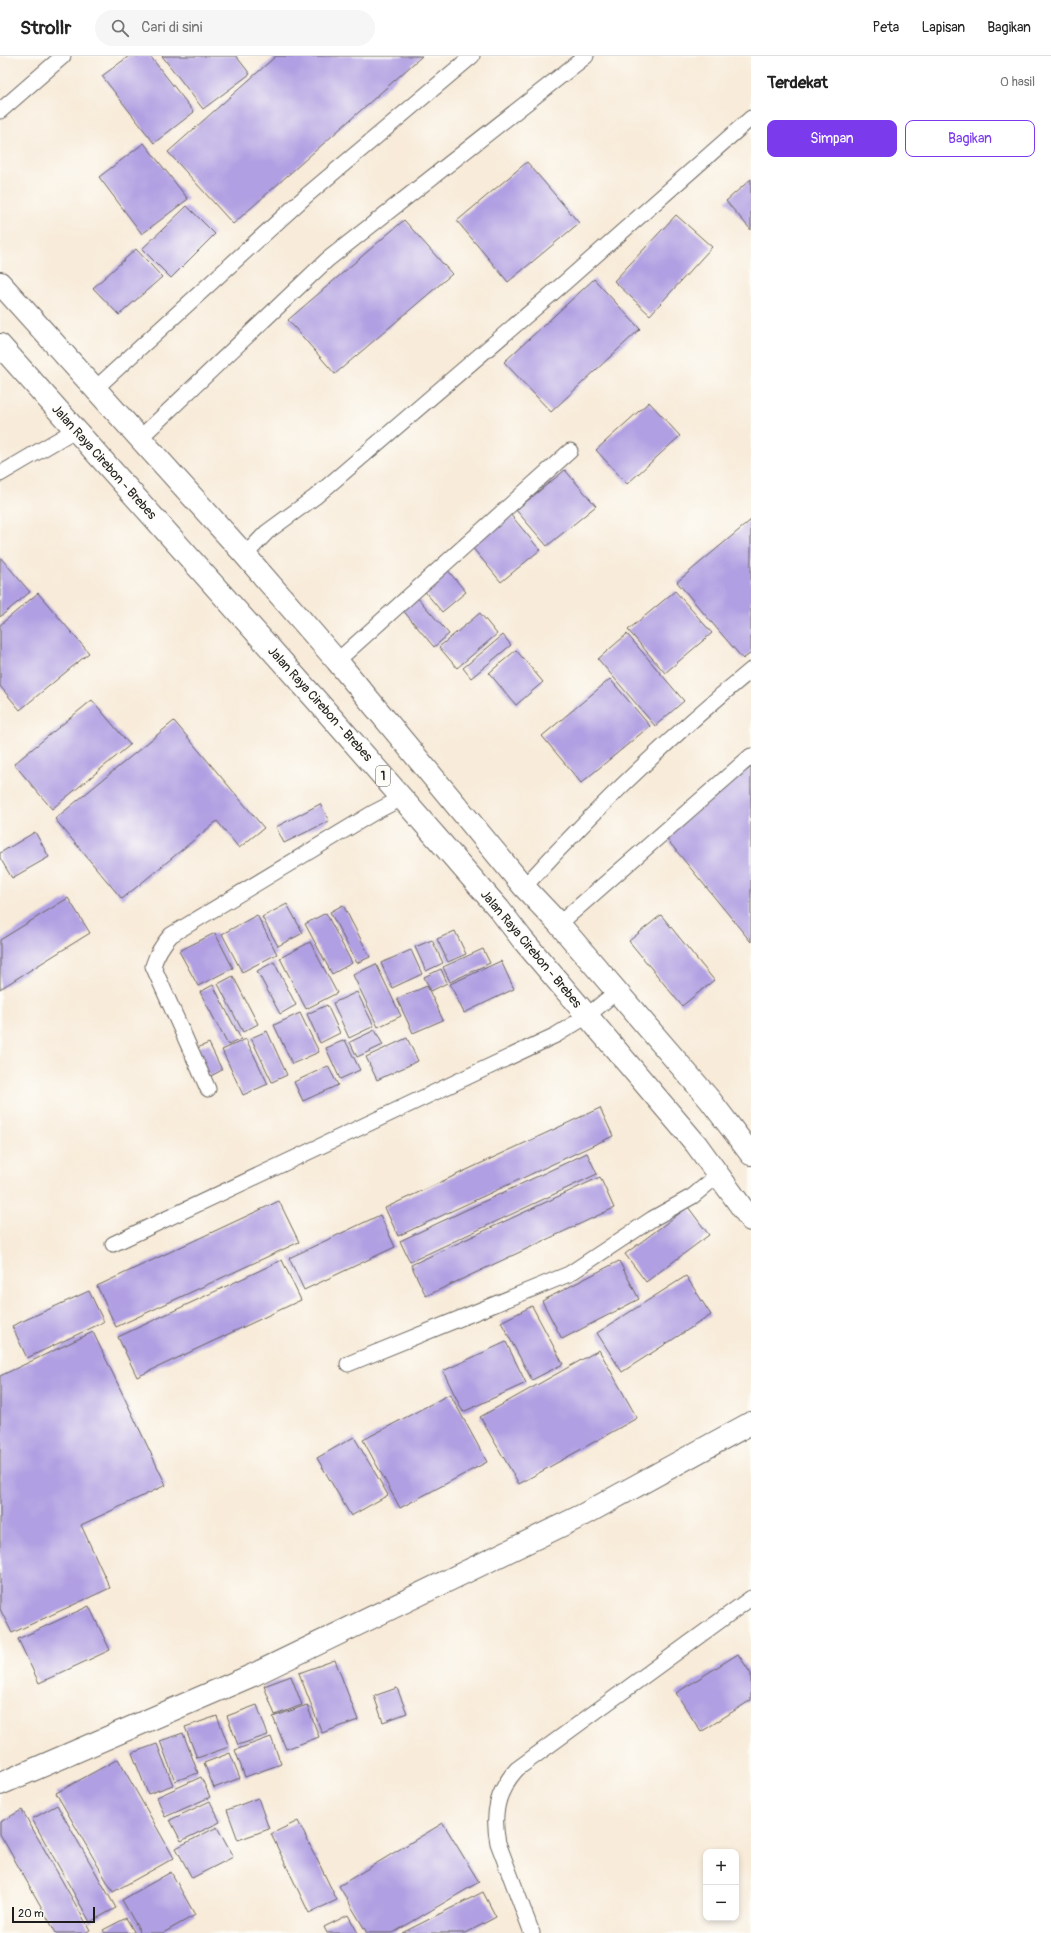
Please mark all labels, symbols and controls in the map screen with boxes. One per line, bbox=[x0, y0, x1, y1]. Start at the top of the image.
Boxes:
search box bbox=[95, 10, 375, 46]
text: Strollr bbox=[20, 16, 71, 40]
icon: search bbox=[109, 17, 131, 39]
text: Cari di sini bbox=[141, 18, 202, 37]
text: Peta bbox=[873, 19, 899, 36]
text: Lapisan bbox=[921, 19, 965, 36]
text: Bagikan bbox=[987, 19, 1031, 36]
text: Terdekat bbox=[767, 72, 828, 93]
text: 0 hasil bbox=[1000, 74, 1035, 90]
button: Simpan bbox=[767, 120, 897, 157]
button: Bagikan bbox=[905, 120, 1035, 157]
street label: Jalan Raya Cirebon - Brebes bbox=[48, 401, 160, 523]
street label: Jalan Raya Cirebon - Brebes bbox=[264, 643, 376, 765]
road number: 1 bbox=[376, 766, 390, 786]
street label: Jalan Raya Cirebon - Brebes bbox=[477, 887, 585, 1011]
map controls bbox=[703, 1849, 739, 1921]
button: + bbox=[703, 1849, 739, 1885]
button: − bbox=[703, 1885, 739, 1921]
scale bar bbox=[12, 1905, 95, 1924]
text: 20 m bbox=[18, 1907, 44, 1920]

